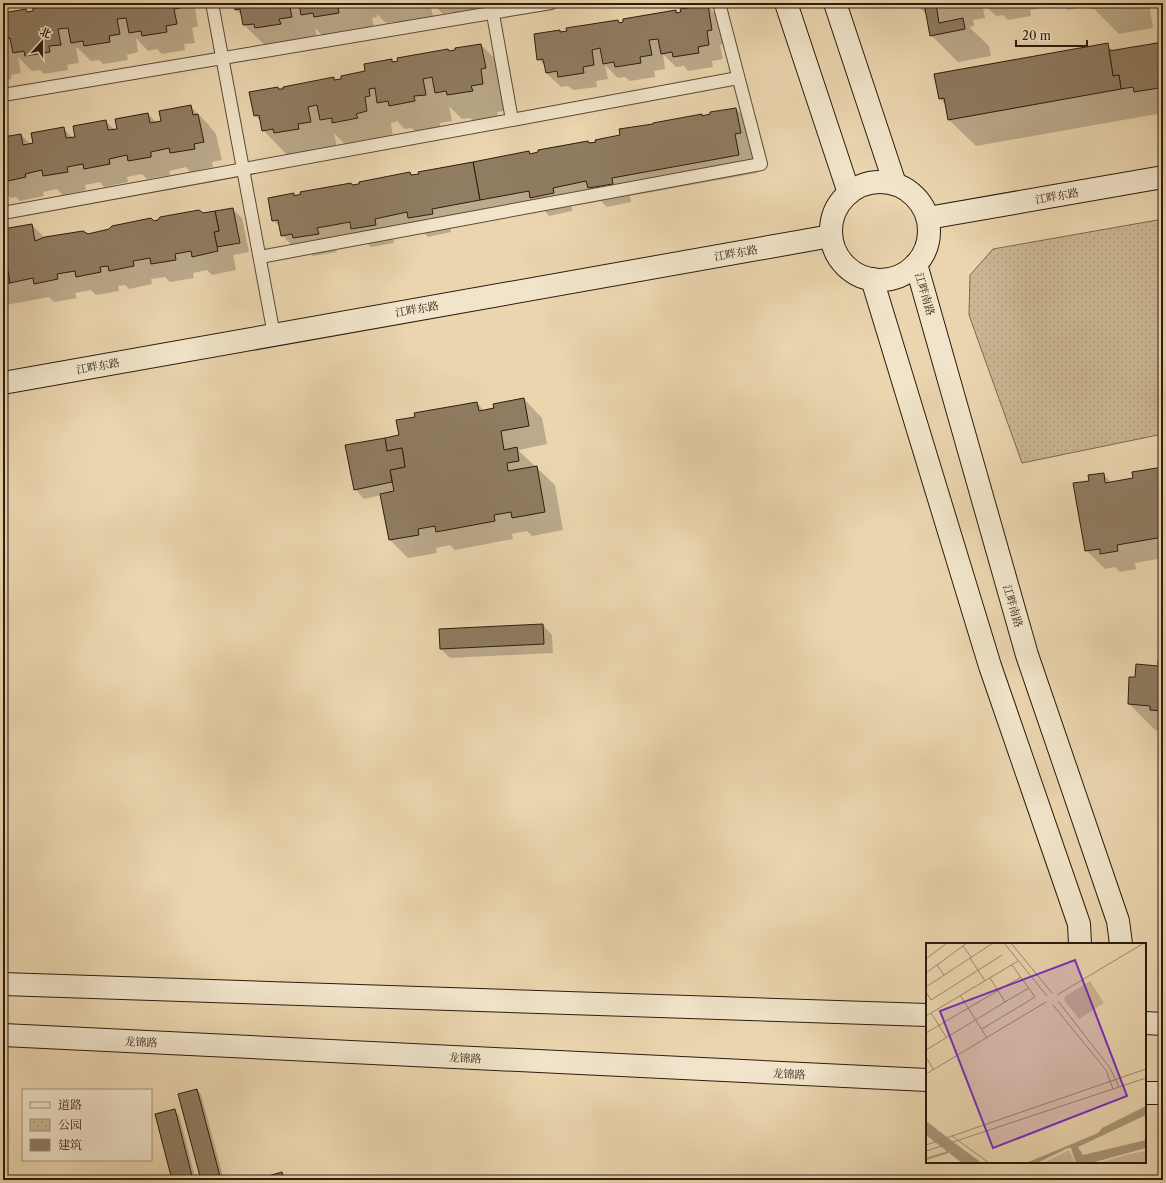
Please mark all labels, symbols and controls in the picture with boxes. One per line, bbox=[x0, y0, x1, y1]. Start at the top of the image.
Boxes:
north arrow bbox=[22, 22, 62, 62]
scale bar bbox=[1016, 22, 1087, 48]
text: 北 bbox=[38, 24, 53, 41]
text: 20 m bbox=[1022, 28, 1051, 43]
street label: 江畔东路 bbox=[1034, 185, 1080, 207]
street label: 江畔东路 bbox=[713, 242, 759, 264]
street label: 江畔南路 bbox=[912, 271, 938, 317]
street label: 江畔东路 bbox=[394, 298, 440, 320]
street label: 江畔东路 bbox=[75, 355, 121, 377]
street label: 江畔南路 bbox=[1000, 583, 1026, 629]
inset map bbox=[926, 943, 1146, 1163]
street label: 龙锦路 bbox=[124, 1034, 158, 1050]
street label: 龙锦路 bbox=[448, 1050, 482, 1066]
street label: 龙锦路 bbox=[772, 1066, 806, 1082]
legend bbox=[22, 1089, 152, 1161]
text: 道路 bbox=[58, 1097, 82, 1112]
text: 公园 bbox=[58, 1117, 82, 1132]
text: 建筑 bbox=[58, 1137, 82, 1152]

